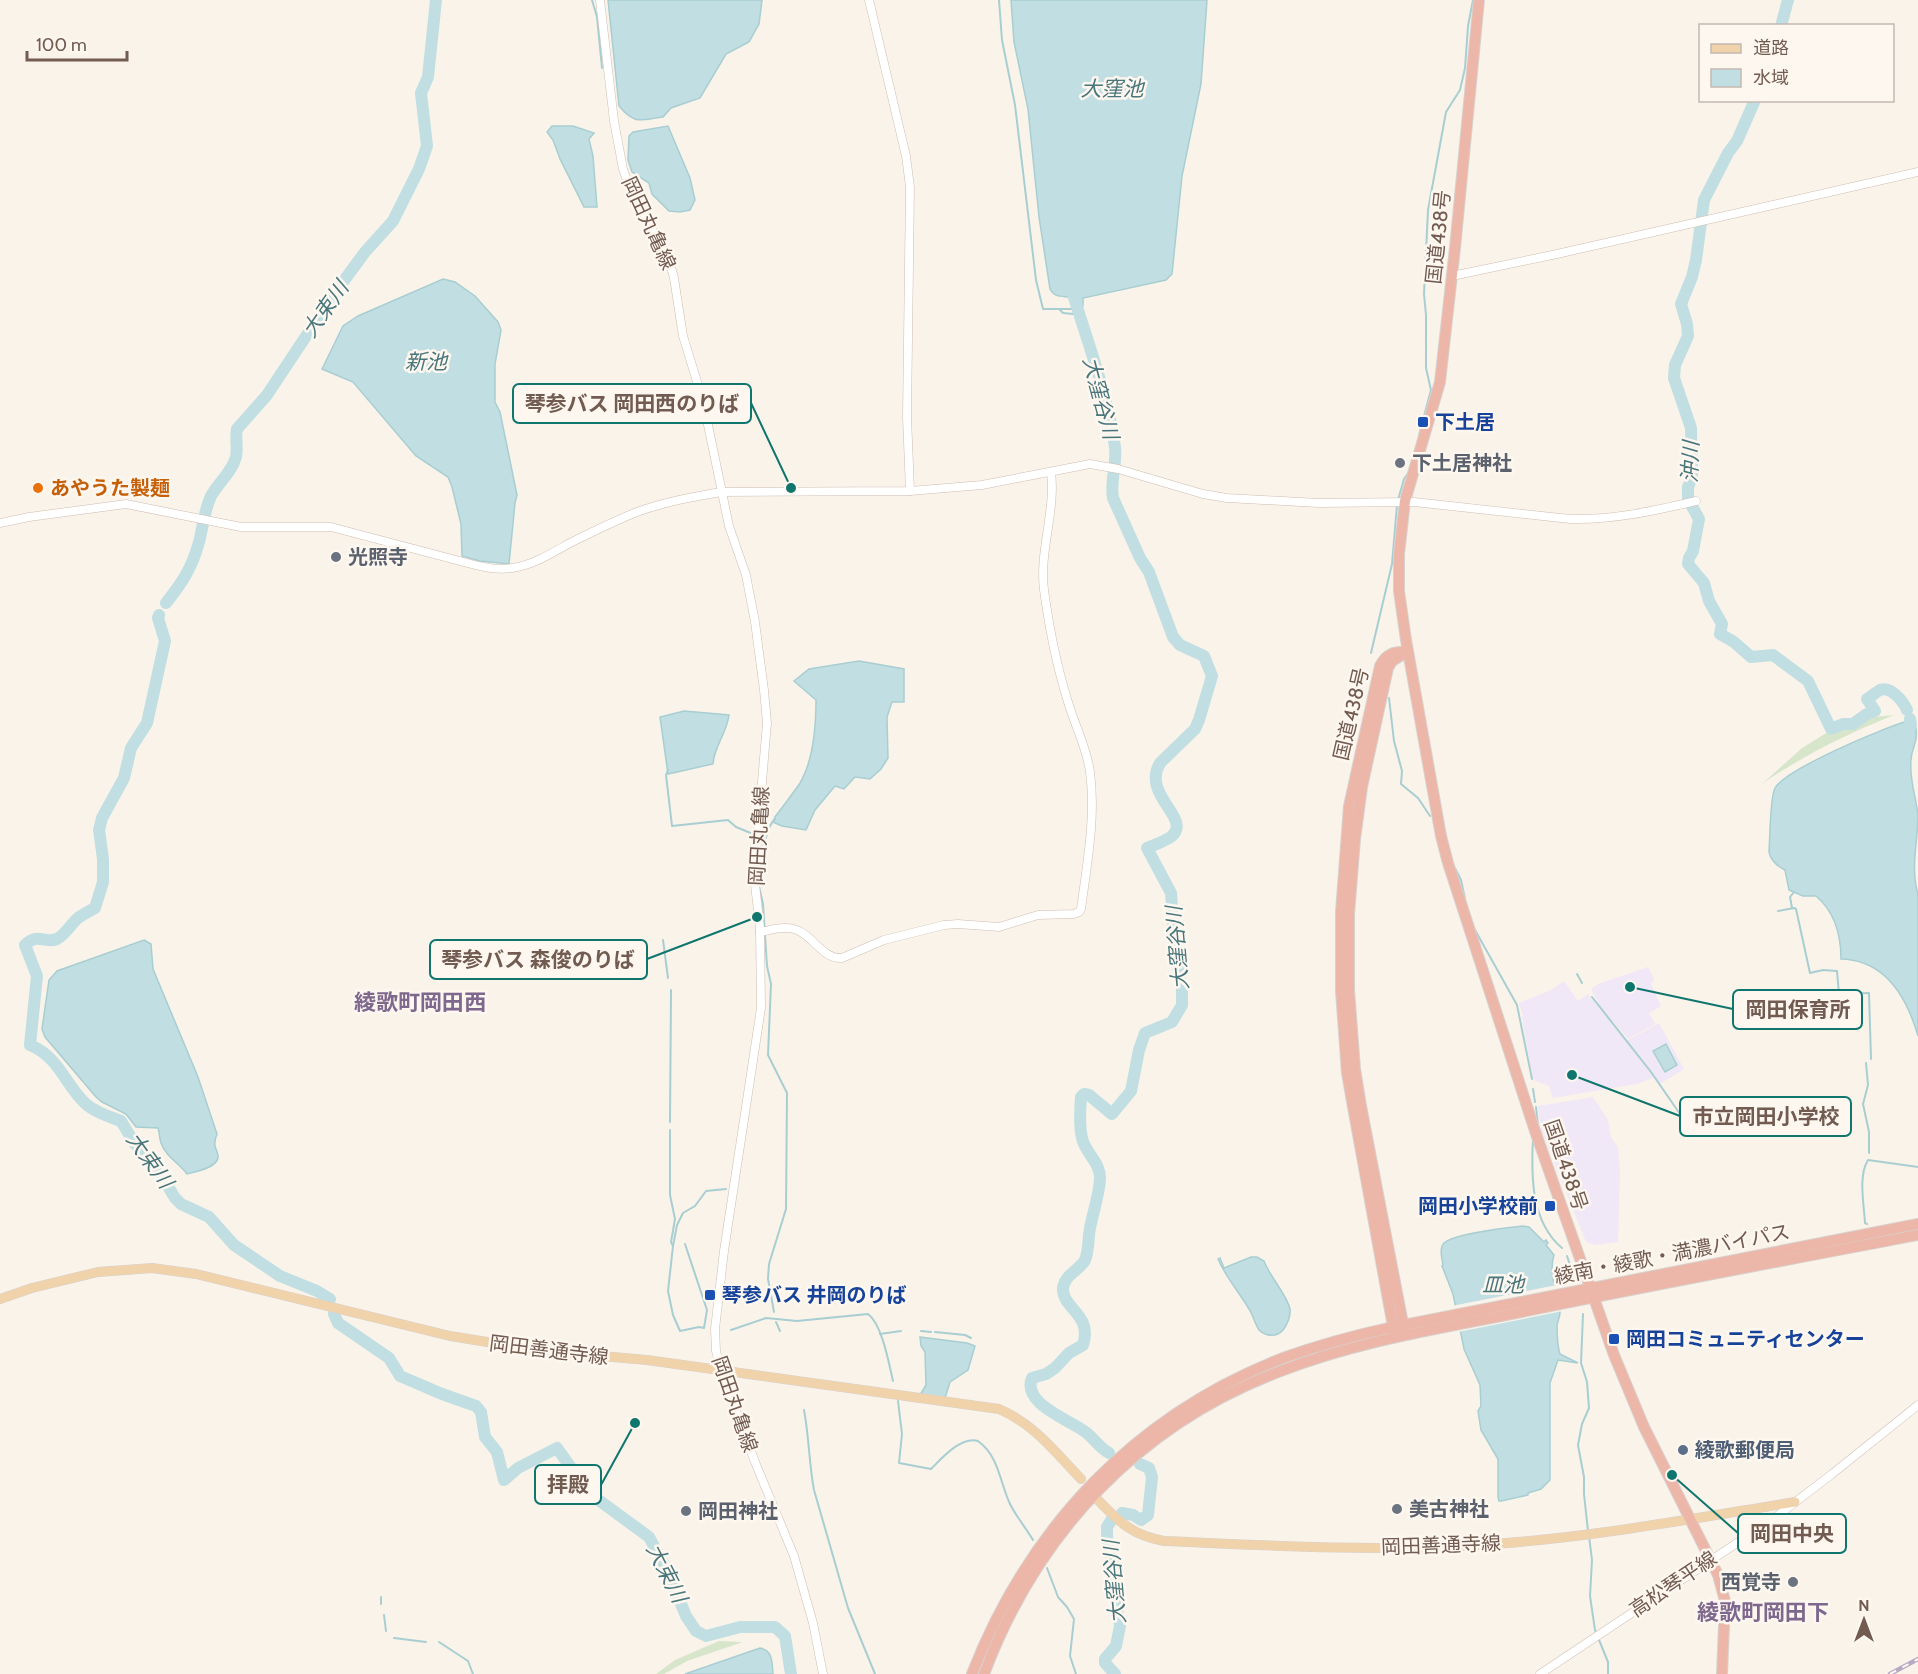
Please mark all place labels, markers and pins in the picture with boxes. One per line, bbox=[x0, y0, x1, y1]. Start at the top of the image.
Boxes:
callout: 琴参バス 岡田西のりば bbox=[513, 384, 751, 423]
place label: 下土居 bbox=[1435, 410, 1495, 434]
marker: 下土居 bbox=[1416, 415, 1430, 429]
place label: 下土居神社 bbox=[1412, 451, 1512, 475]
marker: 下土居神社 bbox=[1393, 456, 1407, 470]
place label: あやうた製麺 bbox=[50, 476, 170, 500]
marker: あやうた製麺 bbox=[31, 481, 45, 495]
place label: 光照寺 bbox=[348, 545, 408, 569]
marker: 光照寺 bbox=[329, 550, 343, 564]
callout: 琴参バス 森俊のりば bbox=[430, 940, 647, 979]
callout: 岡田保育所 bbox=[1733, 990, 1862, 1029]
callout: 市立岡田小学校 bbox=[1680, 1097, 1851, 1136]
place label: 岡田小学校前 bbox=[1418, 1194, 1538, 1218]
marker: 岡田小学校前 bbox=[1543, 1199, 1557, 1213]
place label: 琴参バス 井岡のりば bbox=[722, 1283, 907, 1307]
marker: 琴参バス 井岡のりば bbox=[703, 1288, 717, 1302]
place label: 岡田コミュニティセンター bbox=[1626, 1327, 1865, 1351]
marker: 岡田コミュニティセンター bbox=[1607, 1332, 1621, 1346]
place label: 綾歌郵便局 bbox=[1695, 1438, 1795, 1462]
marker: 綾歌郵便局 bbox=[1676, 1443, 1690, 1457]
callout: 拝殿 bbox=[535, 1465, 601, 1504]
place label: 美古神社 bbox=[1409, 1497, 1489, 1521]
place label: 岡田神社 bbox=[698, 1499, 778, 1523]
marker: 美古神社 bbox=[1390, 1502, 1404, 1516]
marker: 岡田神社 bbox=[679, 1504, 693, 1518]
callout: 岡田中央 bbox=[1738, 1514, 1846, 1553]
place label: 西覚寺 bbox=[1721, 1570, 1781, 1594]
marker: 西覚寺 bbox=[1786, 1575, 1800, 1589]

